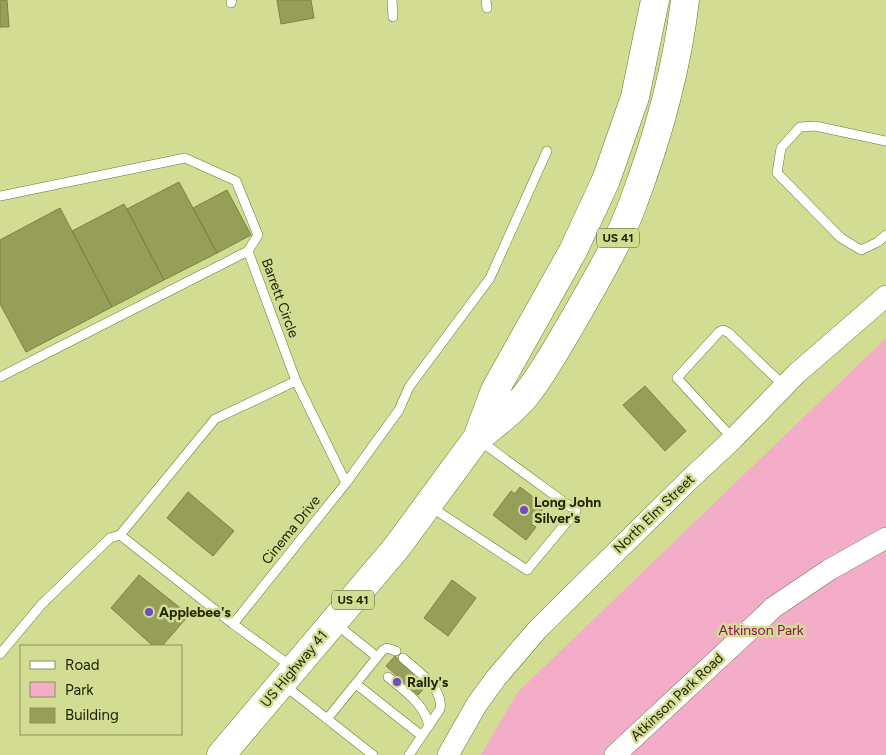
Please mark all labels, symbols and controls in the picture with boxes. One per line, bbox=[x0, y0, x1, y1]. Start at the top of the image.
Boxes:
road number: US 41 bbox=[597, 228, 639, 248]
street label: Barrett Circle bbox=[258, 256, 302, 340]
street label: North Elm Street bbox=[610, 471, 698, 557]
street label: Cinema Drive bbox=[258, 492, 324, 568]
place label: Long John Silver's bbox=[534, 494, 601, 527]
marker: Long John Silver's bbox=[518, 504, 530, 516]
road number: US 41 bbox=[332, 590, 374, 610]
place label: Applebee's bbox=[159, 604, 231, 621]
marker: Applebee's bbox=[143, 606, 155, 618]
park label: Atkinson Park bbox=[718, 622, 804, 639]
street label: US Highway 41 bbox=[257, 627, 331, 711]
legend bbox=[20, 645, 182, 735]
street label: Atkinson Park Road bbox=[627, 650, 727, 744]
text: Road bbox=[65, 656, 100, 674]
place label: Rally's bbox=[407, 674, 449, 691]
marker: Rally's bbox=[391, 676, 403, 688]
text: Park bbox=[65, 681, 94, 699]
text: Building bbox=[65, 706, 119, 724]

